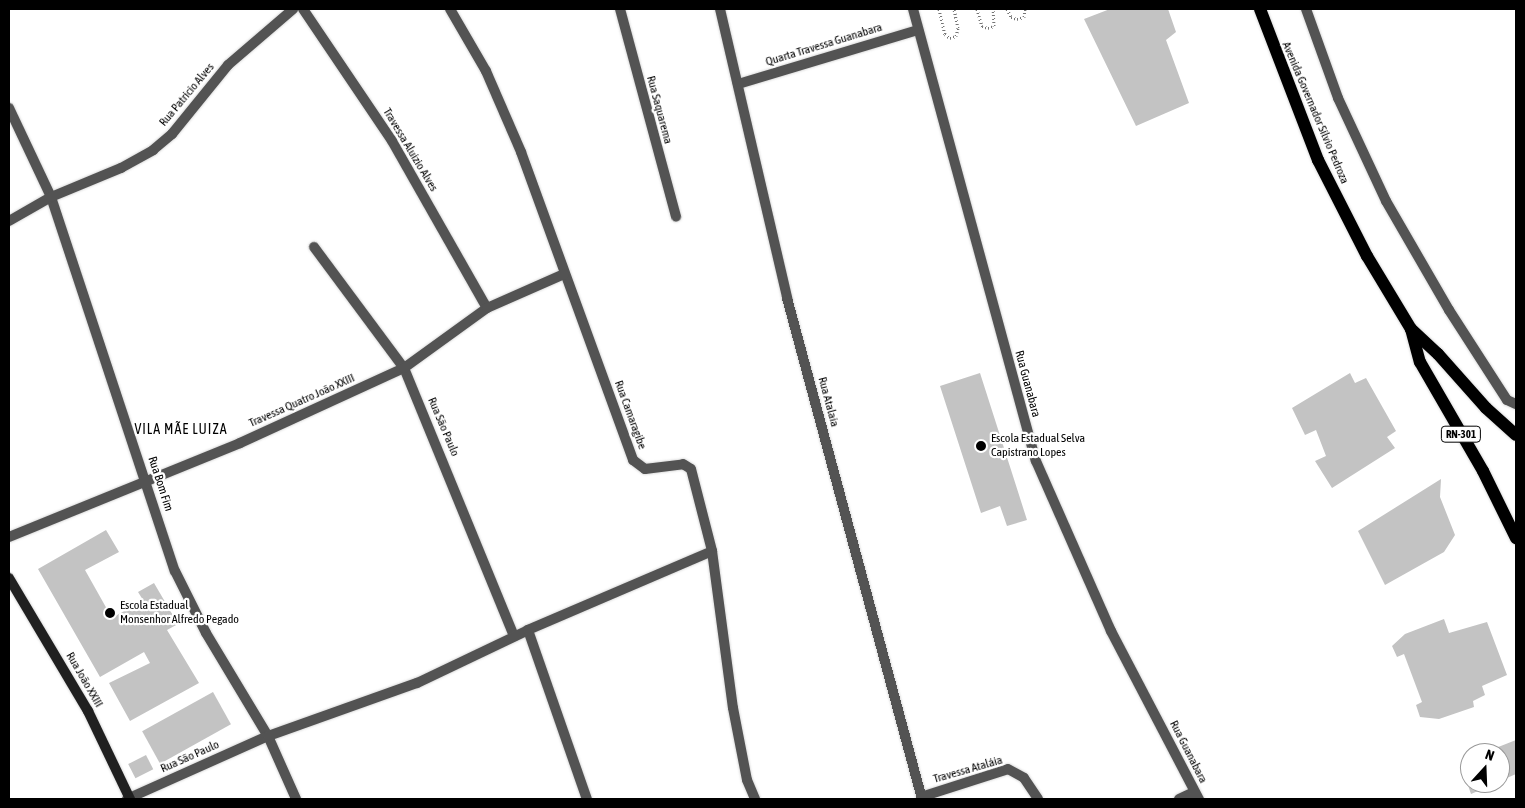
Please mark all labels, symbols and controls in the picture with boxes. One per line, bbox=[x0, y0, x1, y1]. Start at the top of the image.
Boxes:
street label: Quarta Travessa Guanabara bbox=[764, 20, 884, 70]
street label: Avenida Governador Sílvio Pedroza bbox=[1279, 40, 1351, 186]
street label: Rua Patricio Alves bbox=[156, 61, 218, 129]
street label: Rua Saquarema bbox=[643, 74, 675, 146]
street label: Travessa Aluizio Alves bbox=[379, 106, 441, 194]
street label: Rua Guanabara bbox=[1011, 349, 1043, 419]
street label: Travessa Quatro João XXIII bbox=[247, 371, 357, 431]
street label: Rua Atalaia bbox=[814, 375, 842, 429]
street label: Rua Camaragibe bbox=[611, 379, 649, 451]
street label: Rua São Paulo bbox=[424, 395, 462, 459]
district label: VILA MÃE LUIZA bbox=[133, 421, 229, 437]
road number: RN-301 bbox=[1440, 426, 1482, 442]
place label: Escola Estadual Selva Capistrano Lopes bbox=[991, 432, 1085, 460]
marker: Escola Estadual Selva Capistrano Lopes bbox=[975, 440, 987, 452]
street label: Rua Bom Fim bbox=[144, 455, 176, 513]
place label: Escola Estadual Monsenhor Alfredo Pegado bbox=[120, 599, 239, 627]
marker: Escola Estadual Monsenhor Alfredo Pegado bbox=[104, 607, 116, 619]
street label: Rua João XXIII bbox=[62, 650, 106, 710]
street label: Rua Guanabara bbox=[1166, 718, 1210, 786]
street label: Rua São Paulo bbox=[158, 738, 222, 776]
north arrow bbox=[1460, 743, 1510, 793]
text: N bbox=[1483, 746, 1496, 764]
street label: Travessa Ataláia bbox=[932, 753, 1004, 787]

